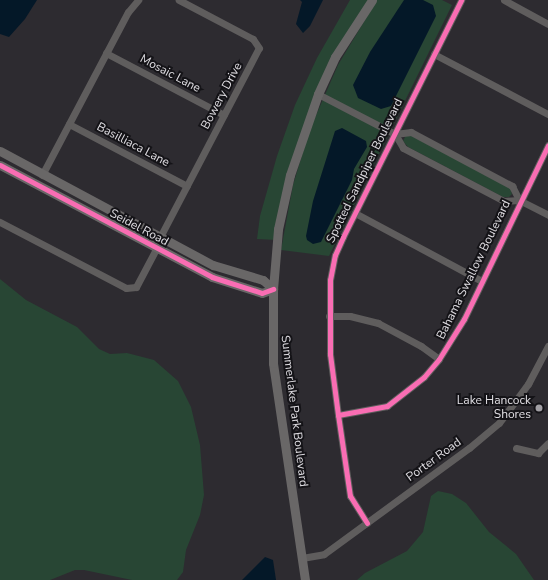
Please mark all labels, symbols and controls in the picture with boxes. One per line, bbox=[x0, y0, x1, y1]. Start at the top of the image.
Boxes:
street label: Mosaic Lane bbox=[137, 52, 203, 96]
street label: Bowery Drive bbox=[198, 60, 246, 132]
street label: Spotted Sandpiper Boulevard bbox=[324, 97, 406, 245]
street label: Basilliaca Lane bbox=[94, 120, 172, 170]
street label: Bahama Swallow Boulevard bbox=[434, 198, 514, 342]
street label: Seidel Road bbox=[107, 207, 171, 249]
street label: Summerlake Park Boulevard bbox=[278, 334, 310, 488]
place label: Lake Hancock Shores bbox=[457, 394, 531, 422]
marker: Lake Hancock Shores bbox=[534, 403, 544, 413]
street label: Porter Road bbox=[404, 435, 464, 485]

